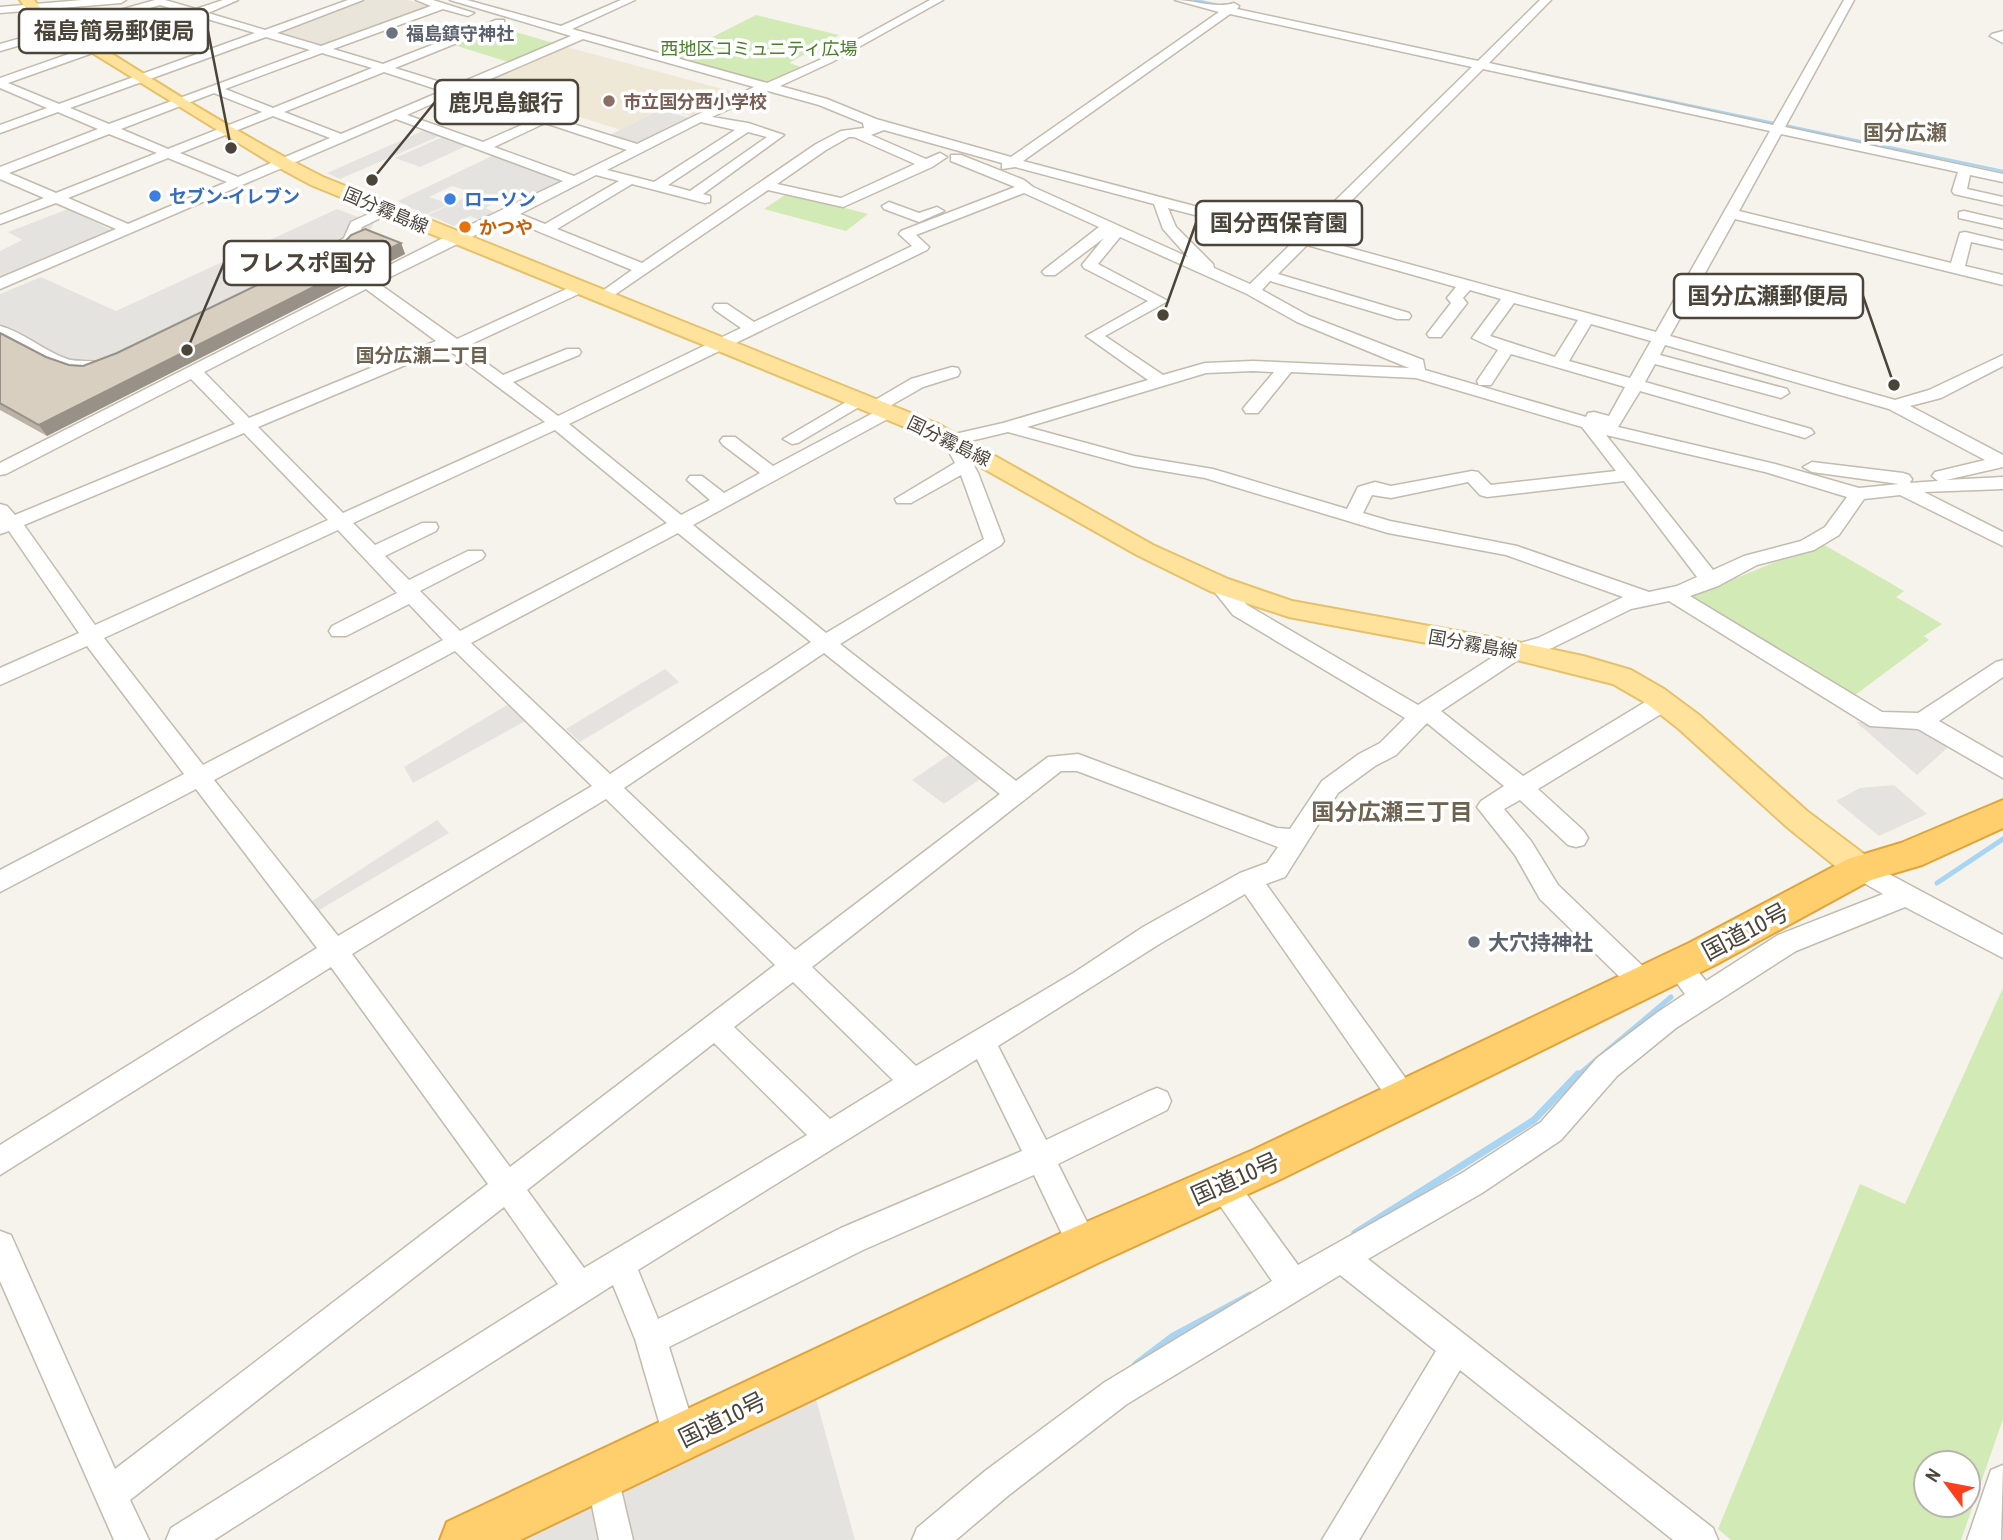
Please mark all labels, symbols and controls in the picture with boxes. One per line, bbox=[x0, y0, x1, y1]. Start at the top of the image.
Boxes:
callout: 福島簡易郵便局 bbox=[19, 9, 208, 53]
text: 福島簡易郵便局 bbox=[34, 15, 195, 46]
place label: 福島鎮守神社 bbox=[406, 21, 514, 46]
marker: 福島鎮守神社 bbox=[384, 25, 400, 41]
park label: 西地区コミュニティ広場 bbox=[661, 36, 857, 61]
callout: 鹿児島銀行 bbox=[435, 80, 578, 124]
text: 鹿児島銀行 bbox=[449, 87, 564, 118]
place label: 市立国分西小学校 bbox=[623, 89, 767, 114]
marker: 市立国分西小学校 bbox=[601, 93, 617, 109]
district label: 国分広瀬 bbox=[1863, 118, 1947, 147]
street label: 国分霧島線 bbox=[340, 181, 432, 239]
place label: セブン-イレブン bbox=[169, 184, 300, 209]
place label: ローソン bbox=[464, 187, 536, 212]
marker: セブン-イレブン bbox=[147, 188, 163, 204]
marker: ローソン bbox=[442, 191, 458, 207]
callout: 国分西保育園 bbox=[1196, 201, 1362, 245]
text: 国分西保育園 bbox=[1210, 207, 1348, 238]
place label: かつや bbox=[479, 215, 533, 240]
marker: かつや bbox=[457, 219, 473, 235]
callout: フレスポ国分 bbox=[224, 241, 390, 285]
text: フレスポ国分 bbox=[238, 247, 376, 278]
callout: 国分広瀬郵便局 bbox=[1674, 274, 1863, 318]
text: 国分広瀬郵便局 bbox=[1688, 280, 1849, 311]
district label: 国分広瀬二丁目 bbox=[355, 342, 489, 368]
street label: 国分霧島線 bbox=[903, 410, 995, 472]
street label: 国分霧島線 bbox=[1427, 624, 1519, 664]
district label: 国分広瀬三丁目 bbox=[1312, 796, 1473, 827]
street label: 国道10号 bbox=[1696, 895, 1794, 967]
place label: 大穴持神社 bbox=[1488, 928, 1593, 957]
marker: 大穴持神社 bbox=[1466, 934, 1482, 950]
street label: 国道10号 bbox=[1186, 1144, 1284, 1212]
street label: 国道10号 bbox=[673, 1384, 771, 1454]
north arrow bbox=[1912, 1449, 1982, 1519]
text: N bbox=[1919, 1463, 1947, 1487]

